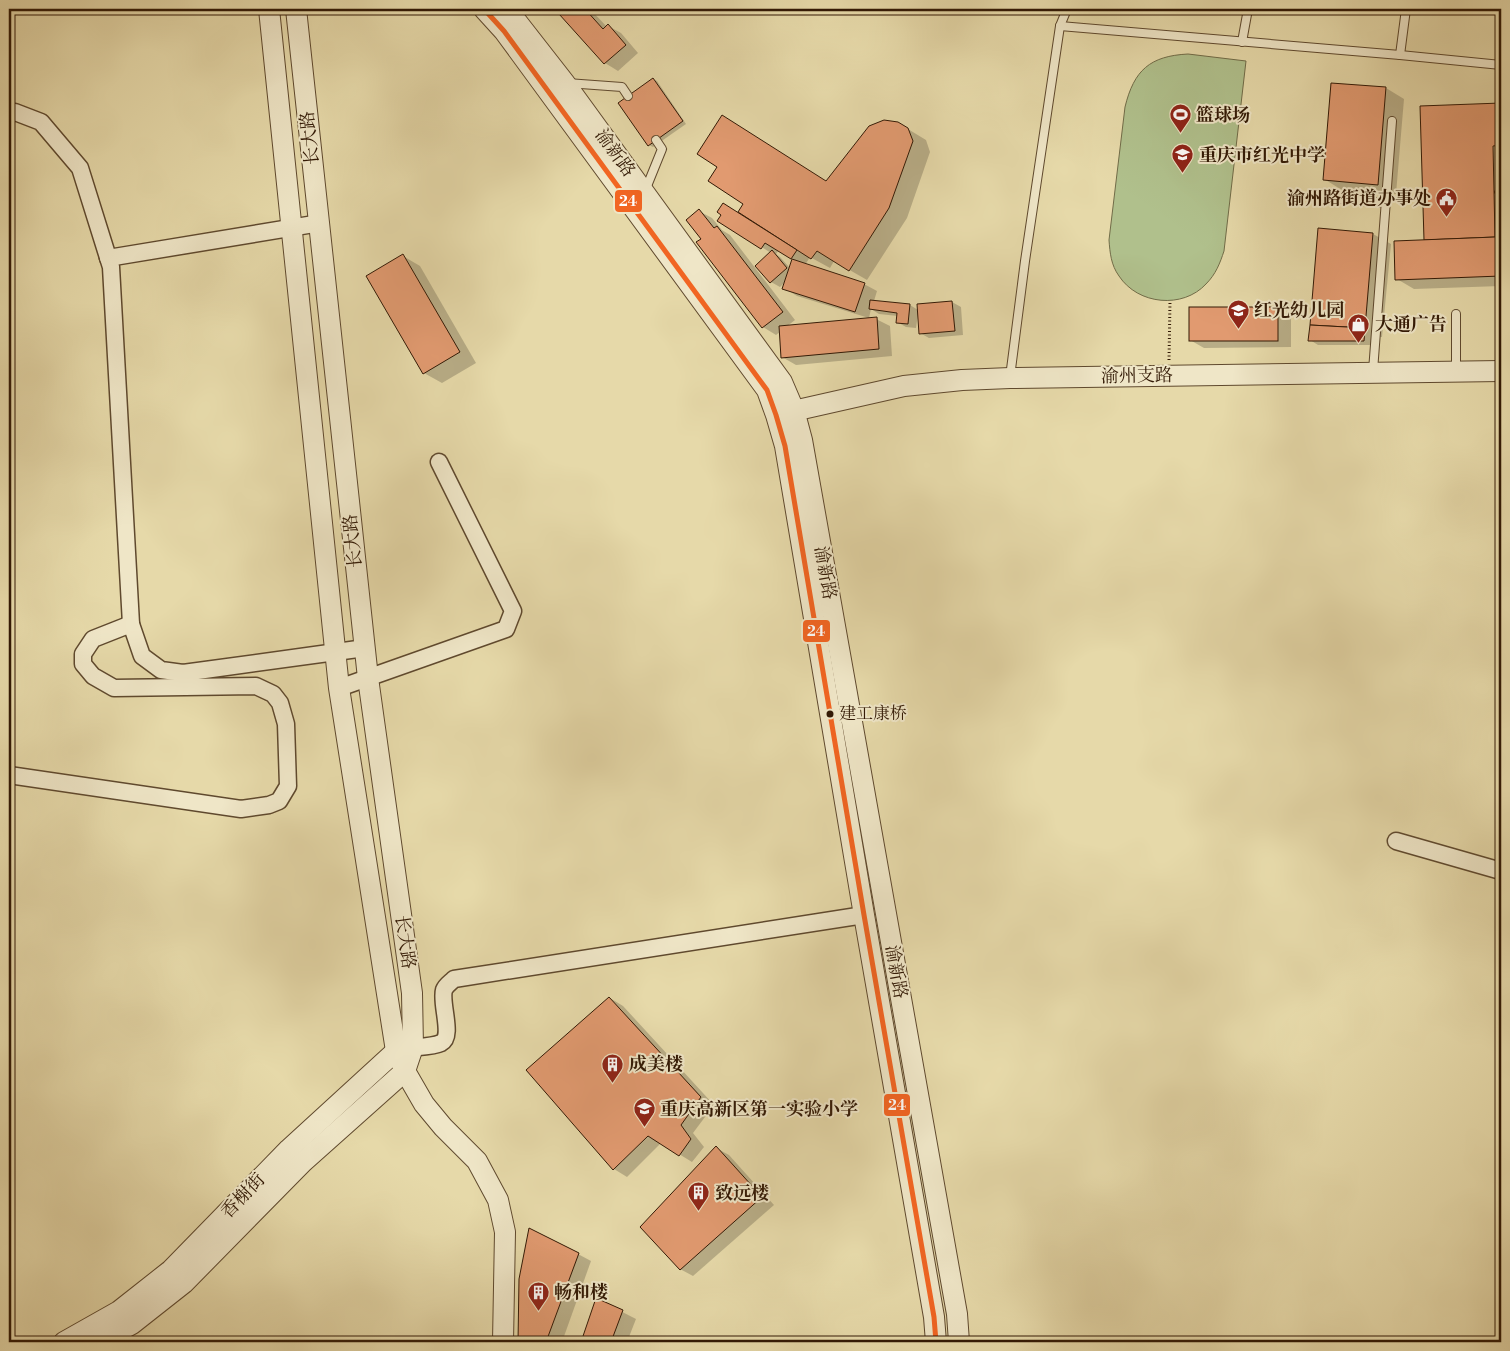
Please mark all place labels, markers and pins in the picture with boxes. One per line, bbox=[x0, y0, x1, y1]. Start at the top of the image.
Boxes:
sports icon: 篮球场 bbox=[1168, 103, 1192, 134]
place label: 篮球场 bbox=[1196, 104, 1250, 127]
school or university icon: 重庆市红光中学 bbox=[1171, 143, 1195, 174]
place label: 重庆市红光中学 bbox=[1199, 144, 1325, 167]
public building icon: 渝州路街道办事处 bbox=[1435, 186, 1459, 217]
place label: 渝州路街道办事处 bbox=[1287, 187, 1431, 210]
school or university icon: 红光幼儿园 bbox=[1226, 298, 1250, 329]
place label: 红光幼儿园 bbox=[1254, 299, 1344, 322]
shop icon: 大通广告 bbox=[1347, 312, 1371, 343]
place label: 大通广告 bbox=[1375, 313, 1447, 336]
place label: 建工康桥 bbox=[839, 703, 907, 725]
marker: 建工康桥 bbox=[825, 709, 835, 719]
building icon: 成美楼 bbox=[601, 1052, 625, 1083]
place label: 成美楼 bbox=[629, 1053, 683, 1076]
school or university icon: 重庆高新区第一实验小学 bbox=[632, 1097, 656, 1128]
place label: 重庆高新区第一实验小学 bbox=[660, 1098, 858, 1121]
building icon: 致远楼 bbox=[687, 1181, 711, 1212]
place label: 致远楼 bbox=[715, 1182, 769, 1205]
building icon: 畅和楼 bbox=[526, 1280, 550, 1311]
place label: 畅和楼 bbox=[554, 1281, 608, 1304]

